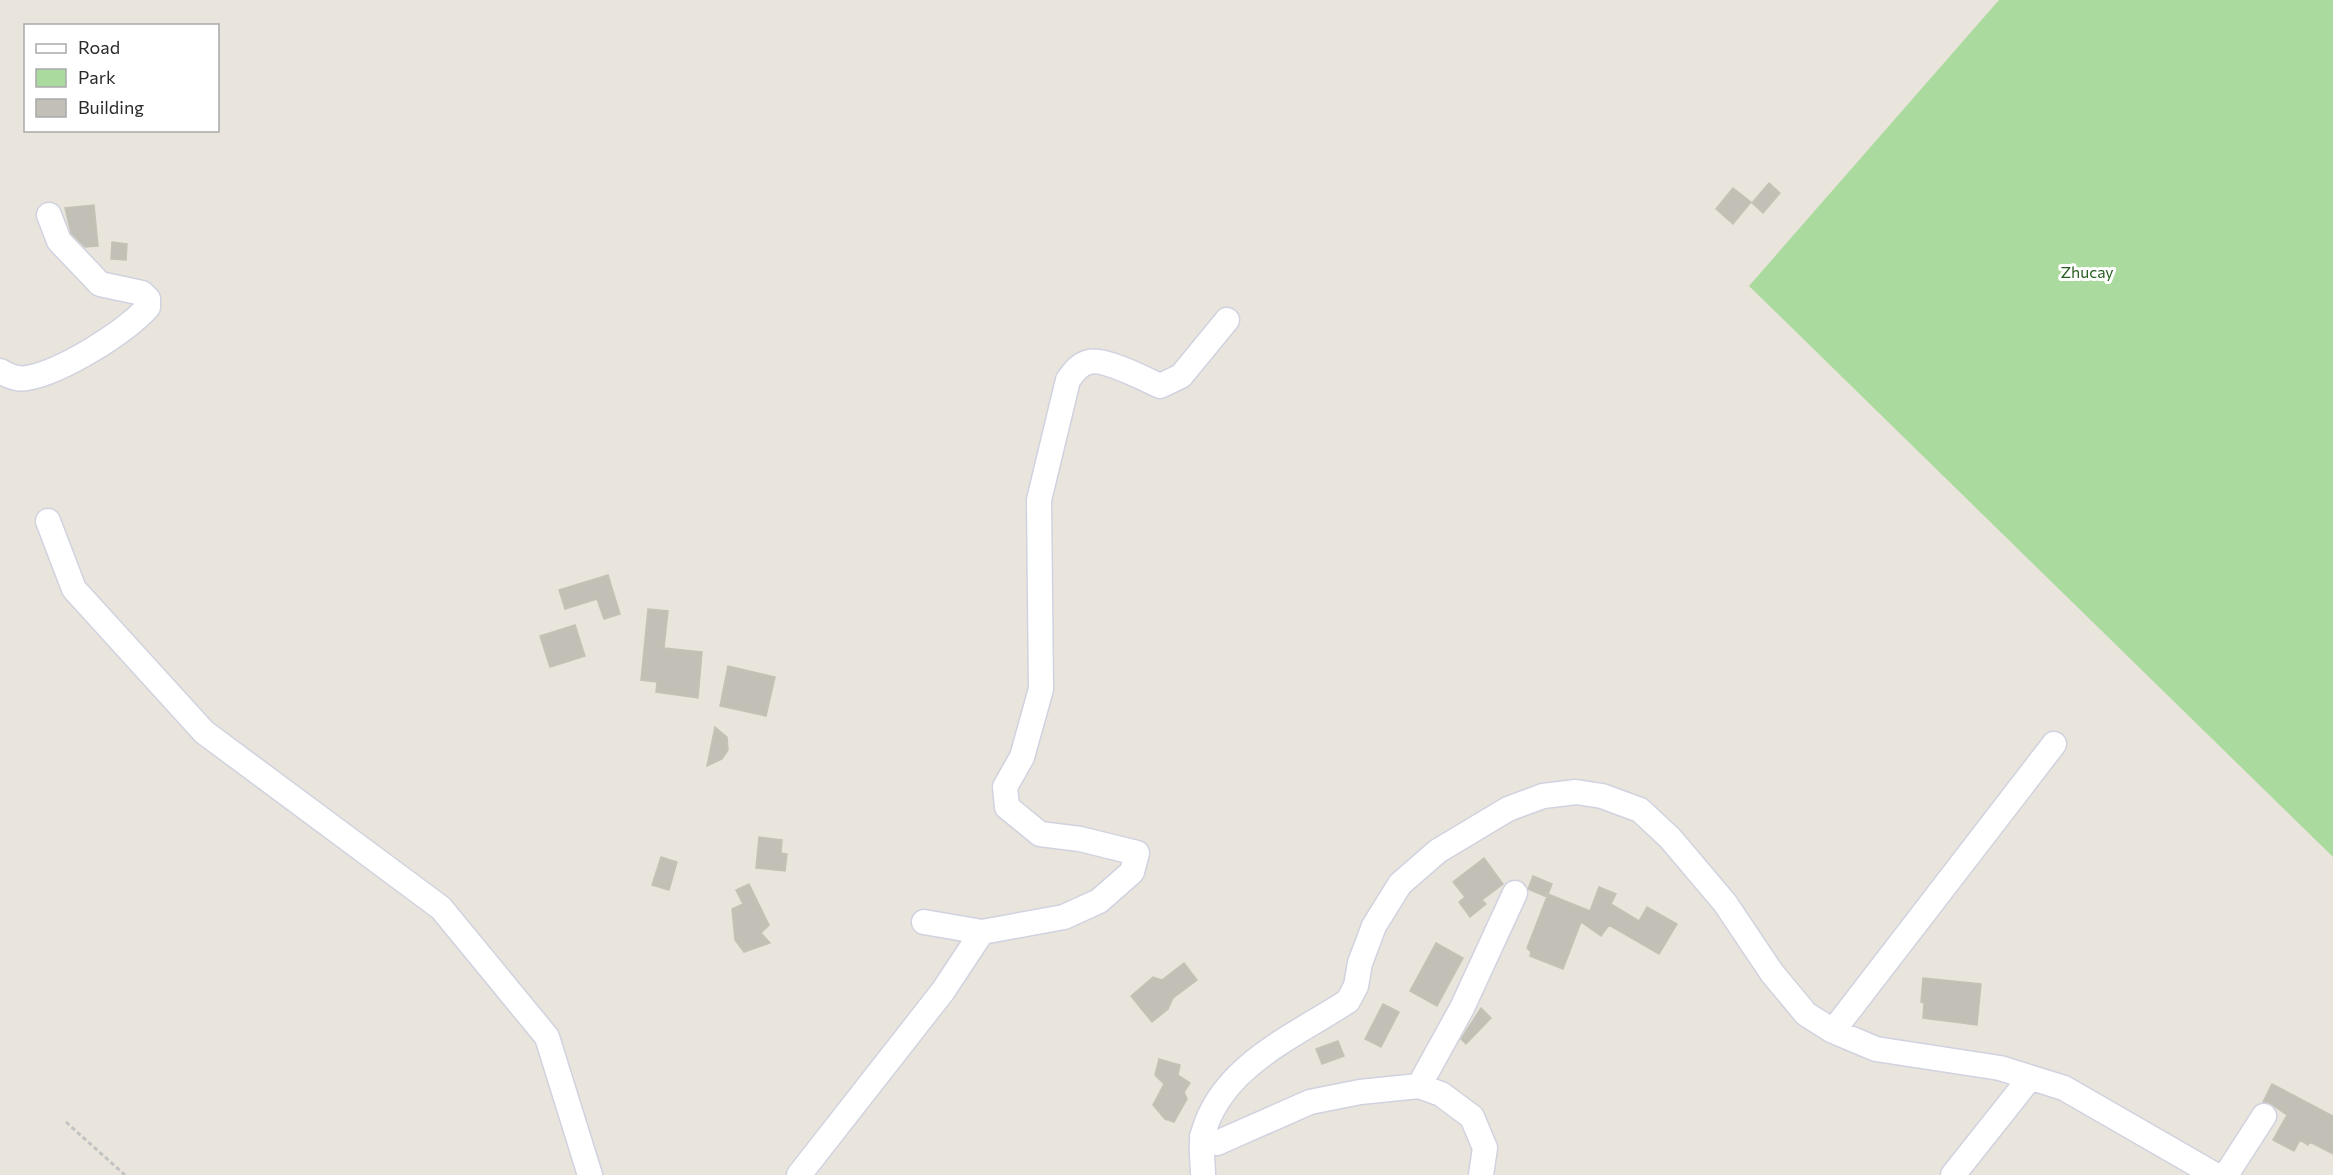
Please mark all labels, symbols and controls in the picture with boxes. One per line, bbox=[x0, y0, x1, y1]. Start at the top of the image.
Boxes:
legend bbox=[24, 24, 219, 132]
text: Road bbox=[78, 36, 120, 58]
text: Park bbox=[78, 66, 116, 88]
text: Building bbox=[78, 96, 144, 118]
park label: Zhucay bbox=[2060, 262, 2114, 281]

